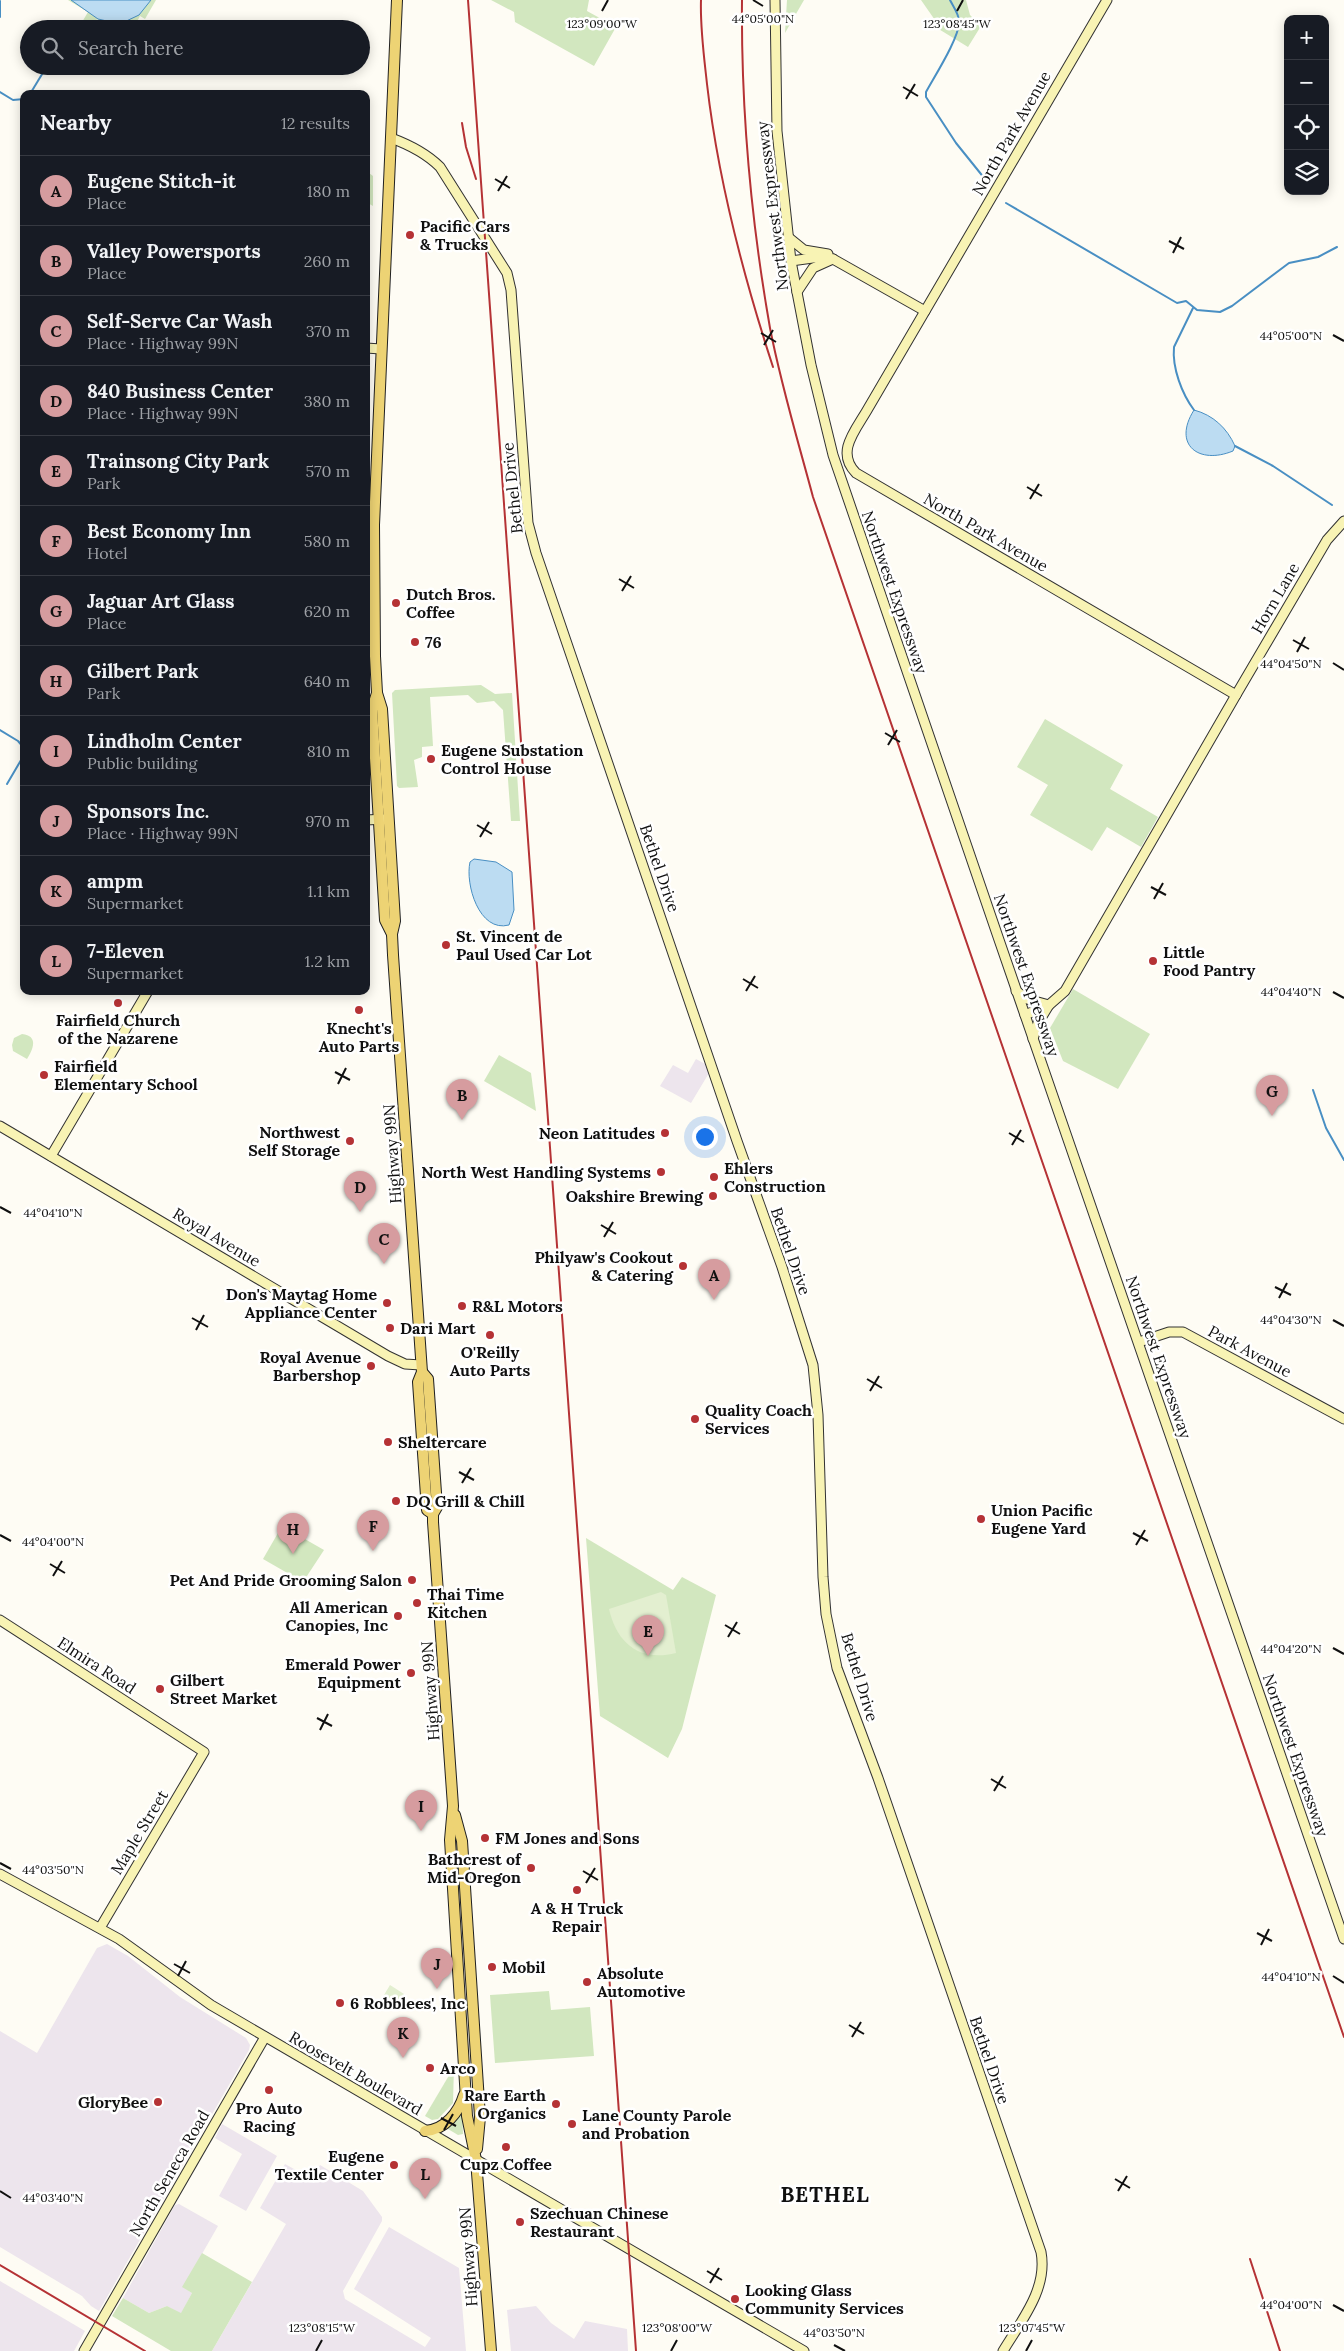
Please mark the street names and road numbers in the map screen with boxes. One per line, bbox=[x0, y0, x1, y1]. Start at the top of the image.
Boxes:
street label: North Park Avenue bbox=[967, 67, 1055, 199]
street label: Northwest Expressway bbox=[752, 120, 792, 292]
street label: Bethel Drive bbox=[497, 441, 527, 535]
street label: North Park Avenue bbox=[920, 488, 1052, 576]
street label: Northwest Expressway bbox=[858, 508, 932, 676]
street label: Horn Lane bbox=[1247, 559, 1303, 637]
street label: Bethel Drive bbox=[636, 821, 684, 915]
street label: Northwest Expressway bbox=[990, 891, 1064, 1059]
street label: Highway 99N bbox=[379, 1104, 405, 1204]
street label: Royal Avenue bbox=[170, 1203, 265, 1271]
street label: Bethel Drive bbox=[767, 1204, 815, 1298]
street label: Northwest Expressway bbox=[1122, 1273, 1196, 1441]
street label: Park Avenue bbox=[1205, 1321, 1296, 1382]
street label: Bethel Drive bbox=[837, 1630, 883, 1724]
street label: Elmira Road bbox=[54, 1632, 140, 1698]
street label: Highway 99N bbox=[417, 1641, 443, 1741]
street label: Northwest Expressway bbox=[1259, 1671, 1333, 1839]
street label: Maple Street bbox=[106, 1785, 172, 1878]
street label: Bethel Drive bbox=[966, 2013, 1014, 2107]
street label: Roosevelt Boulevard bbox=[286, 2027, 427, 2119]
street label: North Seneca Road bbox=[125, 2106, 214, 2240]
street label: Highway 99N bbox=[455, 2207, 481, 2307]

